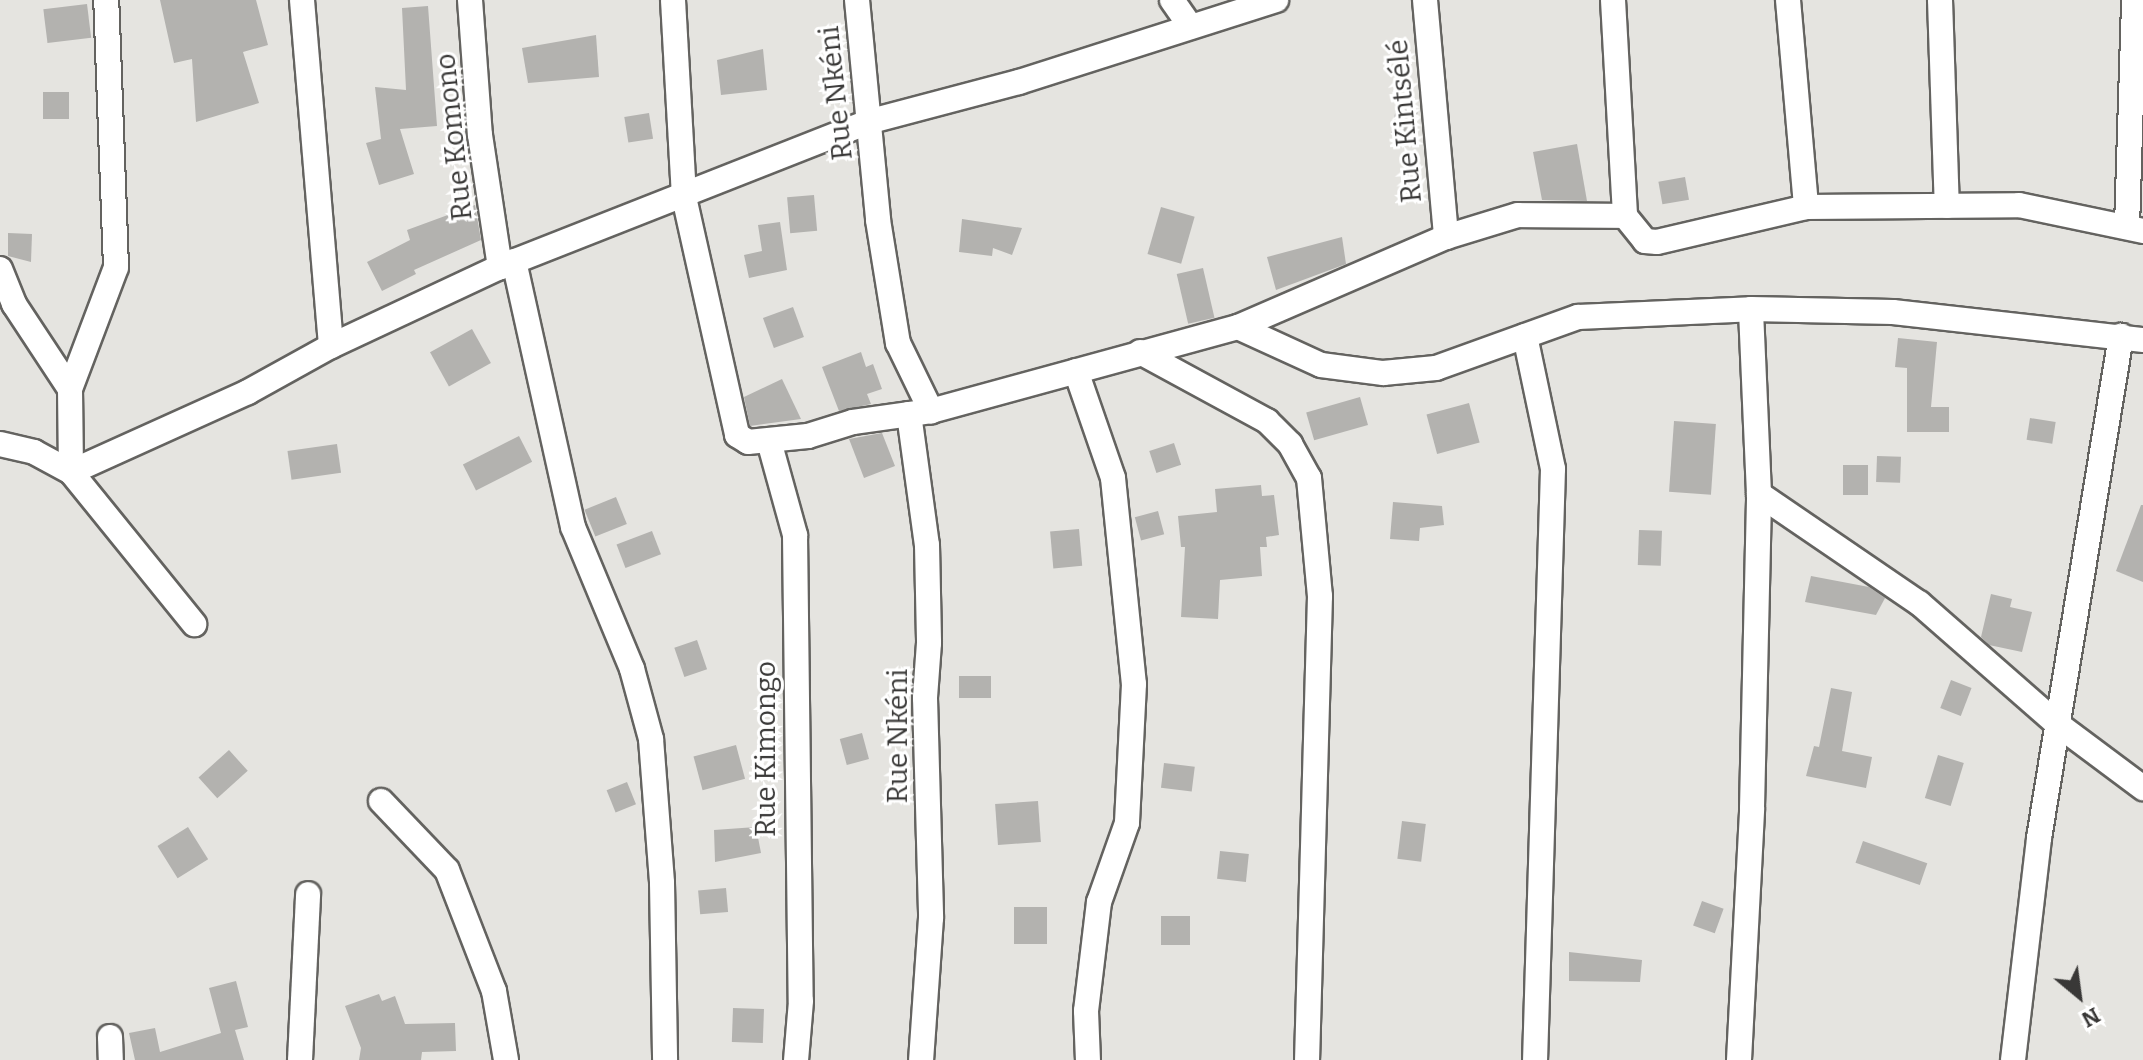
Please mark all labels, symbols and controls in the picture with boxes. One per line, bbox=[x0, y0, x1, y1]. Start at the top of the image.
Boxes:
street label: Rue Nkéni bbox=[812, 24, 860, 162]
street label: Rue Kintsélé bbox=[1381, 38, 1429, 204]
street label: Rue Komono bbox=[429, 52, 479, 222]
street label: Rue Kimongo bbox=[749, 661, 783, 837]
street label: Rue Nkéni bbox=[881, 669, 915, 803]
north arrow bbox=[2039, 956, 2119, 1036]
text: N bbox=[2077, 1001, 2105, 1033]

